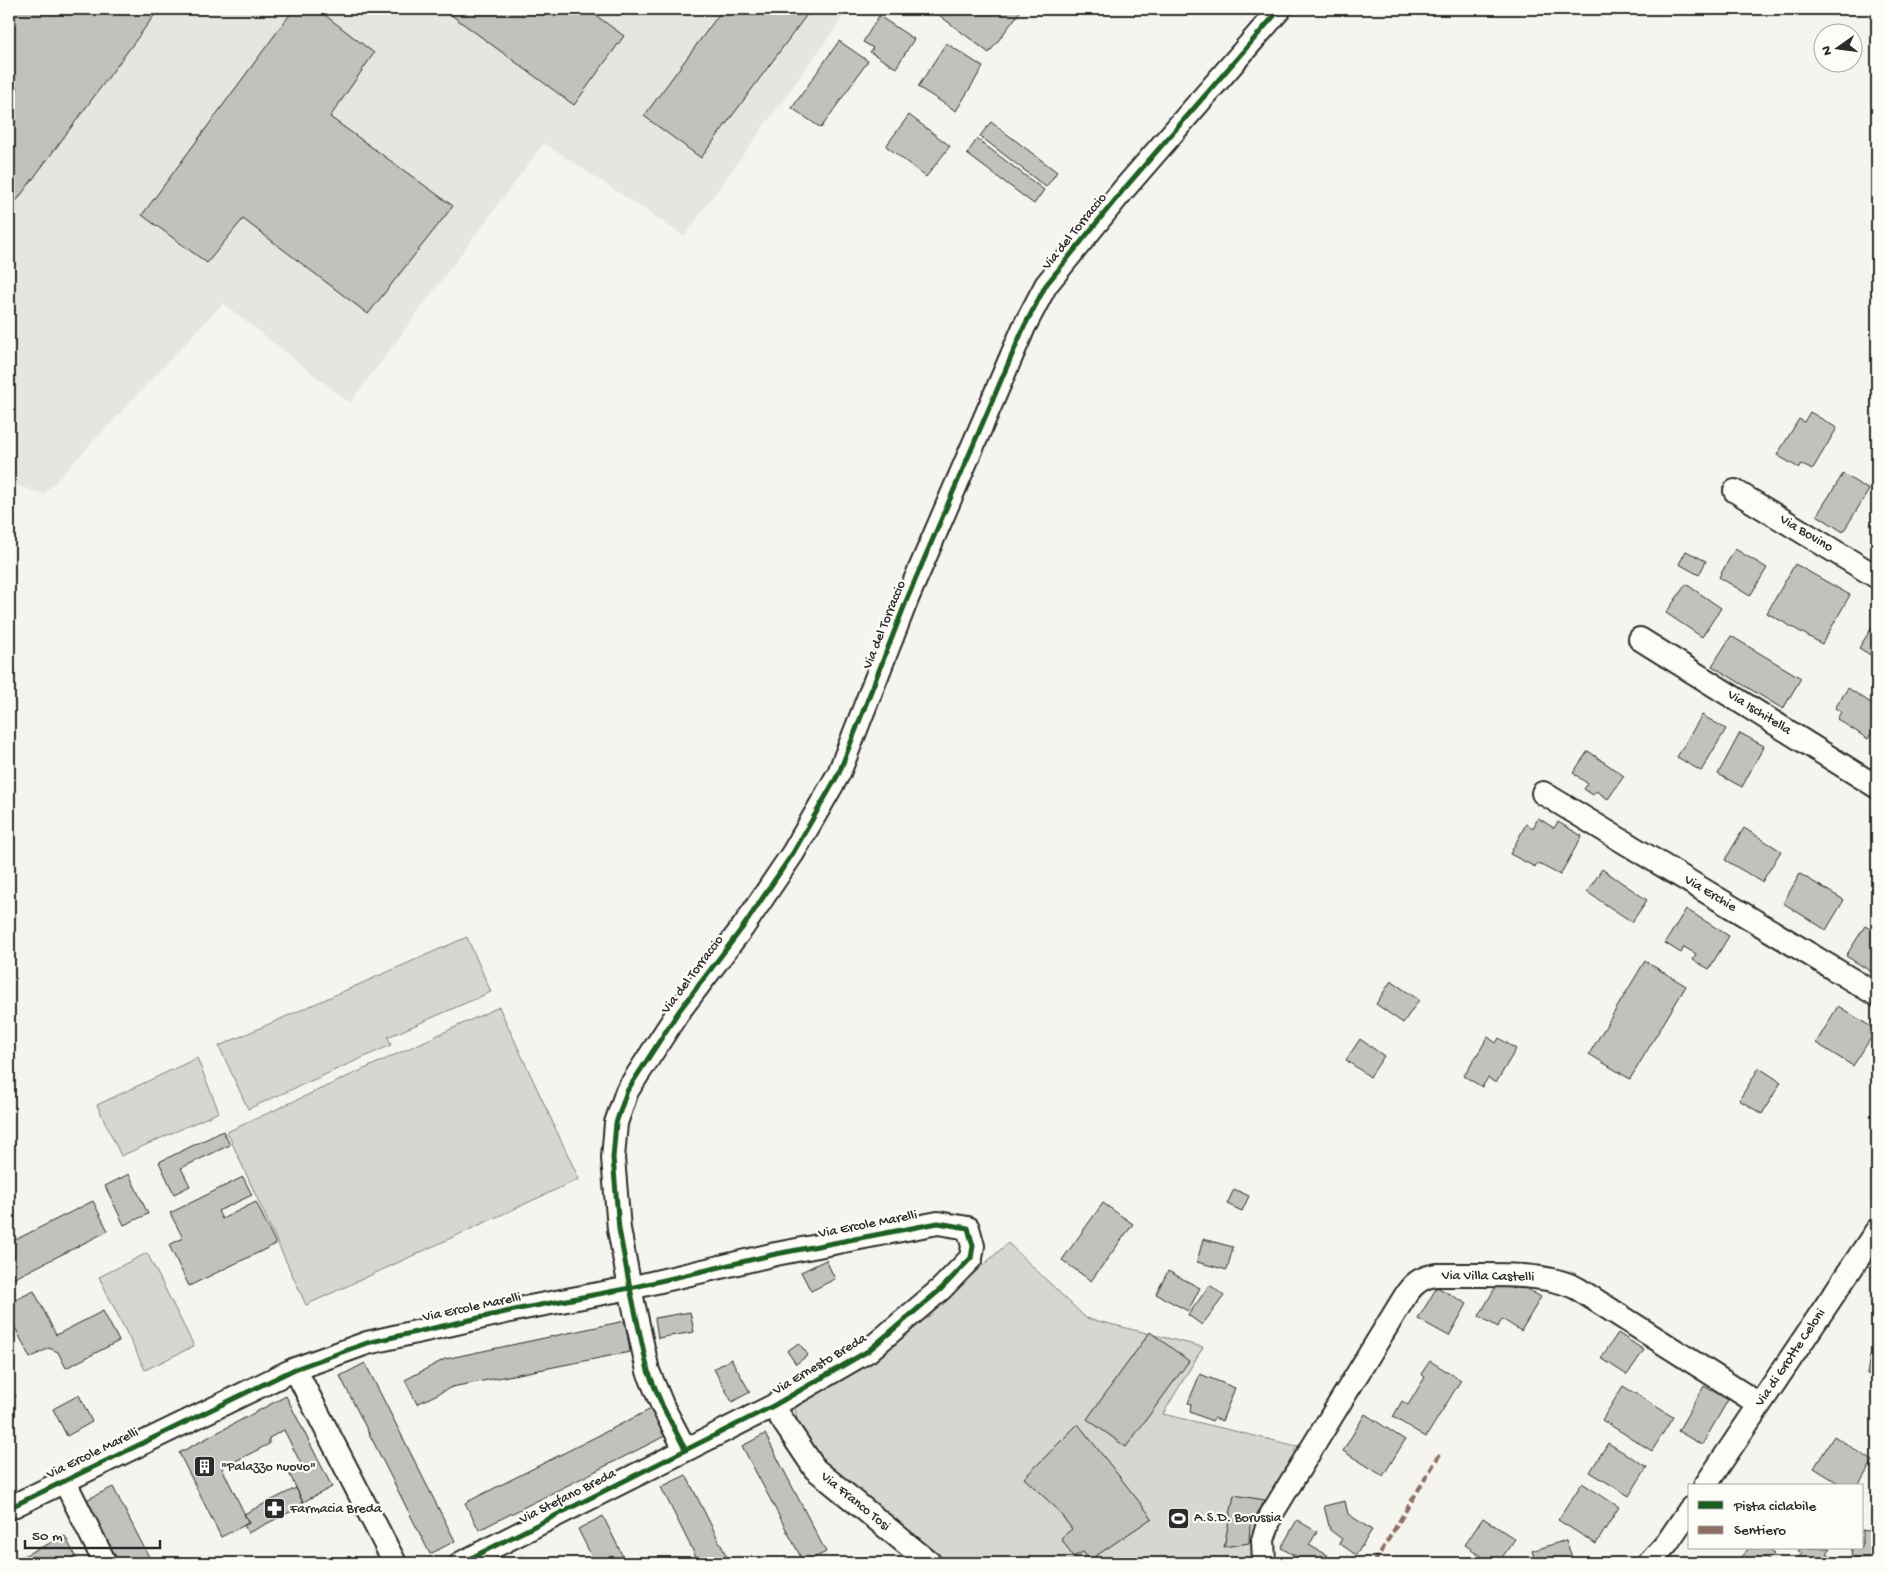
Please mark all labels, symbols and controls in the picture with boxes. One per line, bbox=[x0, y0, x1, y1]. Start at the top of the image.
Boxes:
north arrow bbox=[1814, 22, 1864, 72]
text: N bbox=[1818, 44, 1837, 57]
street label: Via del Torraccio bbox=[1038, 190, 1111, 275]
street label: Via Bovino bbox=[1775, 511, 1836, 557]
street label: Via del Torraccio bbox=[859, 578, 910, 673]
street label: Via Ischitella bbox=[1723, 686, 1795, 740]
street label: Via Erchie bbox=[1680, 871, 1740, 917]
street label: Via del Torraccio bbox=[657, 932, 728, 1018]
street label: Via Ercole Marelli bbox=[816, 1207, 919, 1243]
street label: Via Villa Castelli bbox=[1441, 1268, 1534, 1286]
street label: Via Ercole Marelli bbox=[420, 1289, 523, 1327]
street label: Via di Grotte Celoni bbox=[1751, 1306, 1830, 1411]
street label: Via Ernesto Breda bbox=[769, 1330, 871, 1400]
street label: Via Ercole Marelli bbox=[43, 1424, 142, 1484]
building icon: "Palazzo nuovo" bbox=[193, 1455, 217, 1479]
place label: "Palazzo nuovo" bbox=[221, 1459, 316, 1476]
street label: Via Stefano Breda bbox=[516, 1465, 620, 1529]
street label: Via Franco Tosi bbox=[816, 1468, 893, 1535]
legend bbox=[1688, 1484, 1864, 1550]
pharmacy icon: Farmacia Breda bbox=[262, 1497, 286, 1521]
text: Pista ciclabile bbox=[1733, 1498, 1817, 1516]
place label: Farmacia Breda bbox=[289, 1501, 383, 1518]
sports icon: A.S.D. Borussia bbox=[1166, 1506, 1190, 1530]
place label: A.S.D. Borussia bbox=[1194, 1510, 1283, 1527]
scale bar bbox=[25, 1517, 160, 1549]
text: Sentiero bbox=[1734, 1522, 1786, 1540]
text: 50 m bbox=[32, 1528, 63, 1546]

